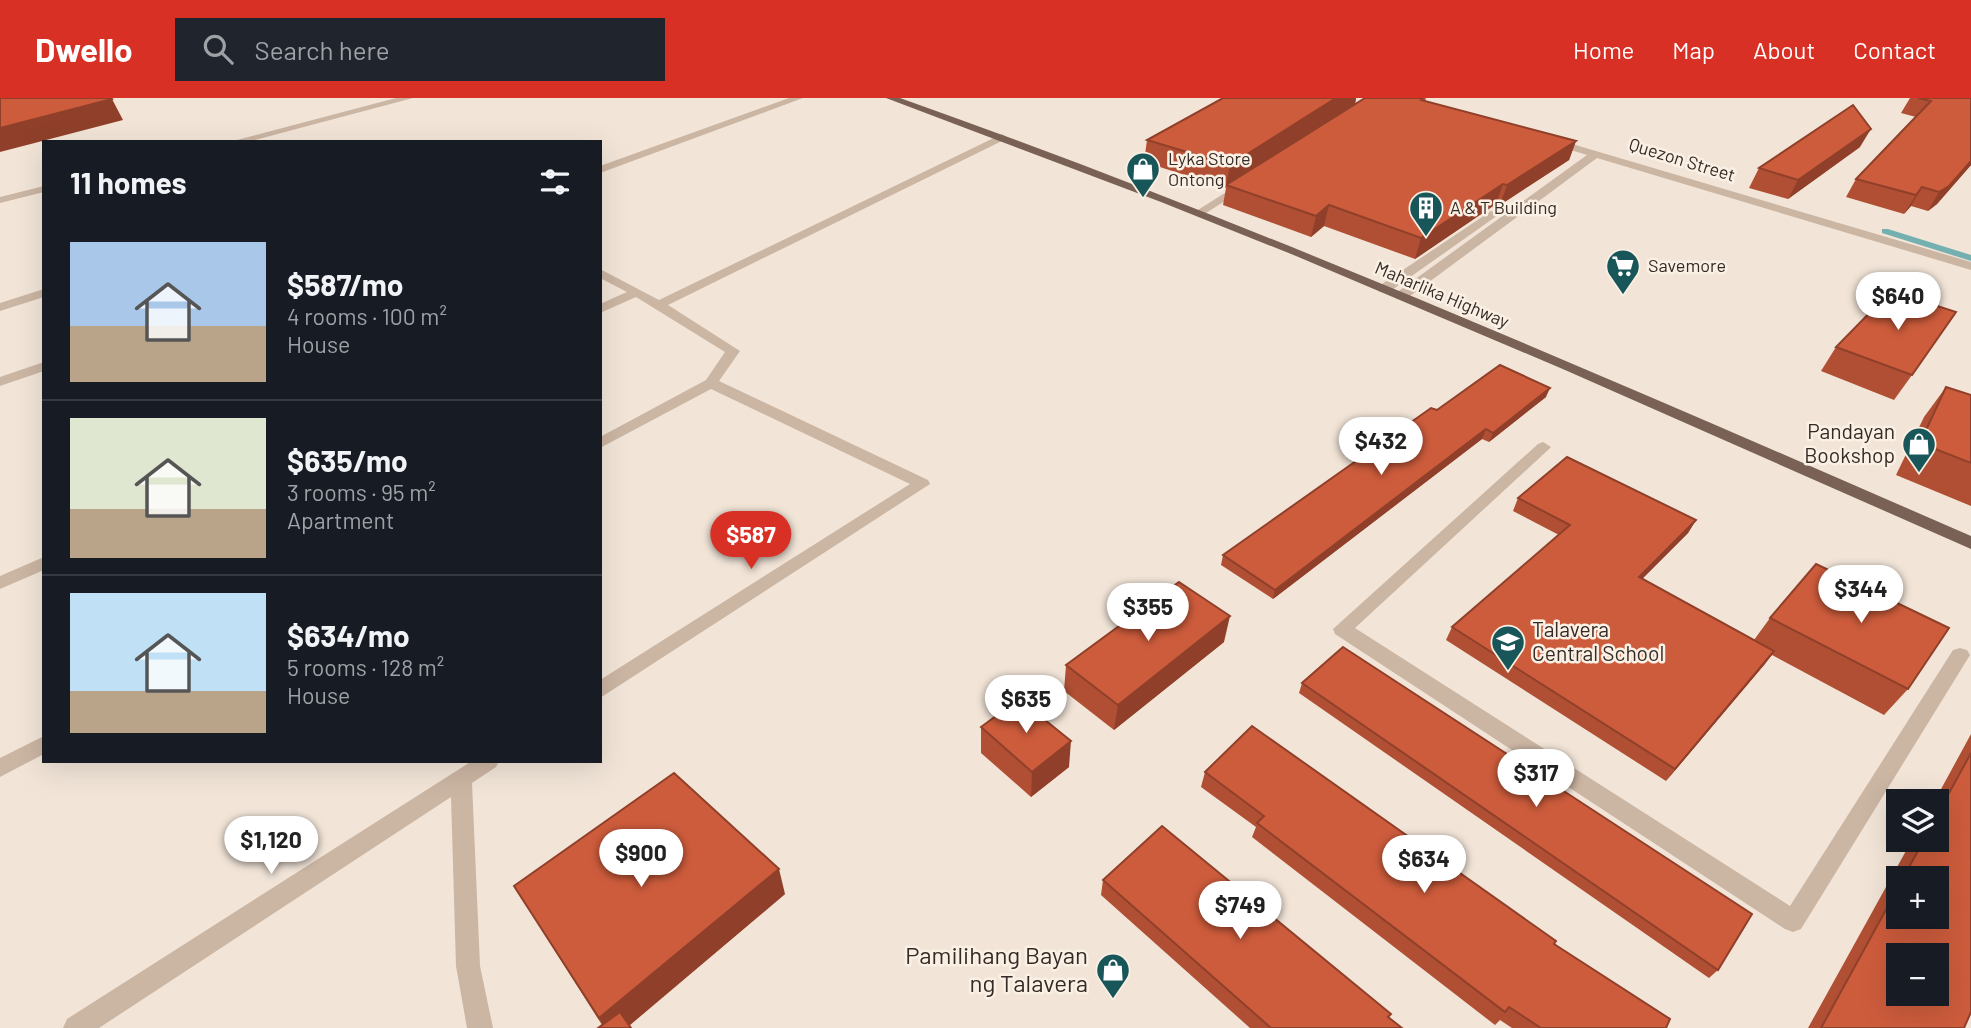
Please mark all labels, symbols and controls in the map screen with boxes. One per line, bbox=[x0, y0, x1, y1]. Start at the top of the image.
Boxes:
search box bbox=[175, 18, 665, 81]
text: Dwello bbox=[35, 29, 133, 69]
icon: search bbox=[199, 30, 237, 68]
text: Search here bbox=[255, 34, 390, 65]
text: Home bbox=[1573, 35, 1634, 64]
text: Map bbox=[1672, 35, 1715, 64]
text: About bbox=[1753, 35, 1815, 64]
text: Contact bbox=[1853, 35, 1936, 64]
street label: Quezon Street bbox=[1627, 132, 1738, 186]
place label: Lyka Store Ontong bbox=[1168, 147, 1251, 190]
shop icon: Lyka Store Ontong bbox=[1124, 150, 1162, 199]
icon: filters bbox=[536, 163, 574, 201]
text: 11 homes bbox=[70, 164, 187, 200]
building icon: A & T Building bbox=[1407, 189, 1445, 238]
place label: A & T Building bbox=[1450, 196, 1557, 218]
supermarket icon: Savemore bbox=[1604, 247, 1642, 296]
place label: Savemore bbox=[1648, 254, 1726, 276]
street label: Maharlika Highway bbox=[1372, 256, 1513, 332]
text: $587/mo bbox=[287, 266, 403, 302]
icon: home bbox=[126, 270, 210, 354]
pin: $640 bbox=[1857, 272, 1939, 332]
text: $640 bbox=[1872, 281, 1924, 309]
text: 4 rooms · 100 m² bbox=[287, 302, 447, 330]
text: House bbox=[287, 330, 350, 358]
pin: $432 bbox=[1340, 418, 1422, 477]
place label: Pandayan Bookshop bbox=[1804, 418, 1895, 467]
shop icon: Pandayan Bookshop bbox=[1900, 425, 1938, 474]
text: $432 bbox=[1355, 426, 1407, 454]
text: $635/mo bbox=[287, 442, 408, 478]
icon: home bbox=[126, 446, 210, 530]
text: 3 rooms · 95 m² bbox=[287, 478, 436, 506]
text: Apartment bbox=[287, 506, 394, 534]
pin: $587 bbox=[710, 512, 792, 571]
text: $587 bbox=[726, 520, 776, 548]
pin: $344 bbox=[1820, 566, 1902, 625]
text: $344 bbox=[1834, 574, 1888, 602]
pin: $355 bbox=[1107, 584, 1189, 643]
text: $355 bbox=[1123, 592, 1173, 620]
place label: Talavera Central School bbox=[1532, 616, 1664, 665]
text: $634/mo bbox=[287, 617, 410, 653]
icon: home bbox=[126, 621, 210, 705]
school or university icon: Talavera Central School bbox=[1489, 623, 1527, 672]
text: 5 rooms · 128 m² bbox=[287, 653, 444, 681]
pin: $635 bbox=[985, 676, 1067, 735]
text: House bbox=[287, 681, 350, 709]
text: $635 bbox=[1001, 684, 1051, 712]
pin: $317 bbox=[1495, 750, 1577, 809]
text: $317 bbox=[1513, 758, 1559, 786]
map controls bbox=[1886, 789, 1949, 1006]
button: layers bbox=[1886, 789, 1949, 852]
pin: $1,120 bbox=[214, 816, 328, 876]
text: $1,120 bbox=[240, 825, 302, 853]
pin: $900 bbox=[600, 830, 682, 889]
pin: $634 bbox=[1383, 836, 1465, 895]
text: $900 bbox=[615, 838, 667, 866]
text: $634 bbox=[1398, 844, 1450, 872]
button: + bbox=[1886, 866, 1949, 929]
pin: $749 bbox=[1199, 882, 1281, 941]
text: $749 bbox=[1215, 890, 1265, 918]
place label: Pamilihang Bayan ng Talavera bbox=[905, 940, 1088, 997]
button: − bbox=[1886, 943, 1949, 1006]
shop icon: Pamilihang Bayan ng Talavera bbox=[1094, 951, 1132, 1000]

